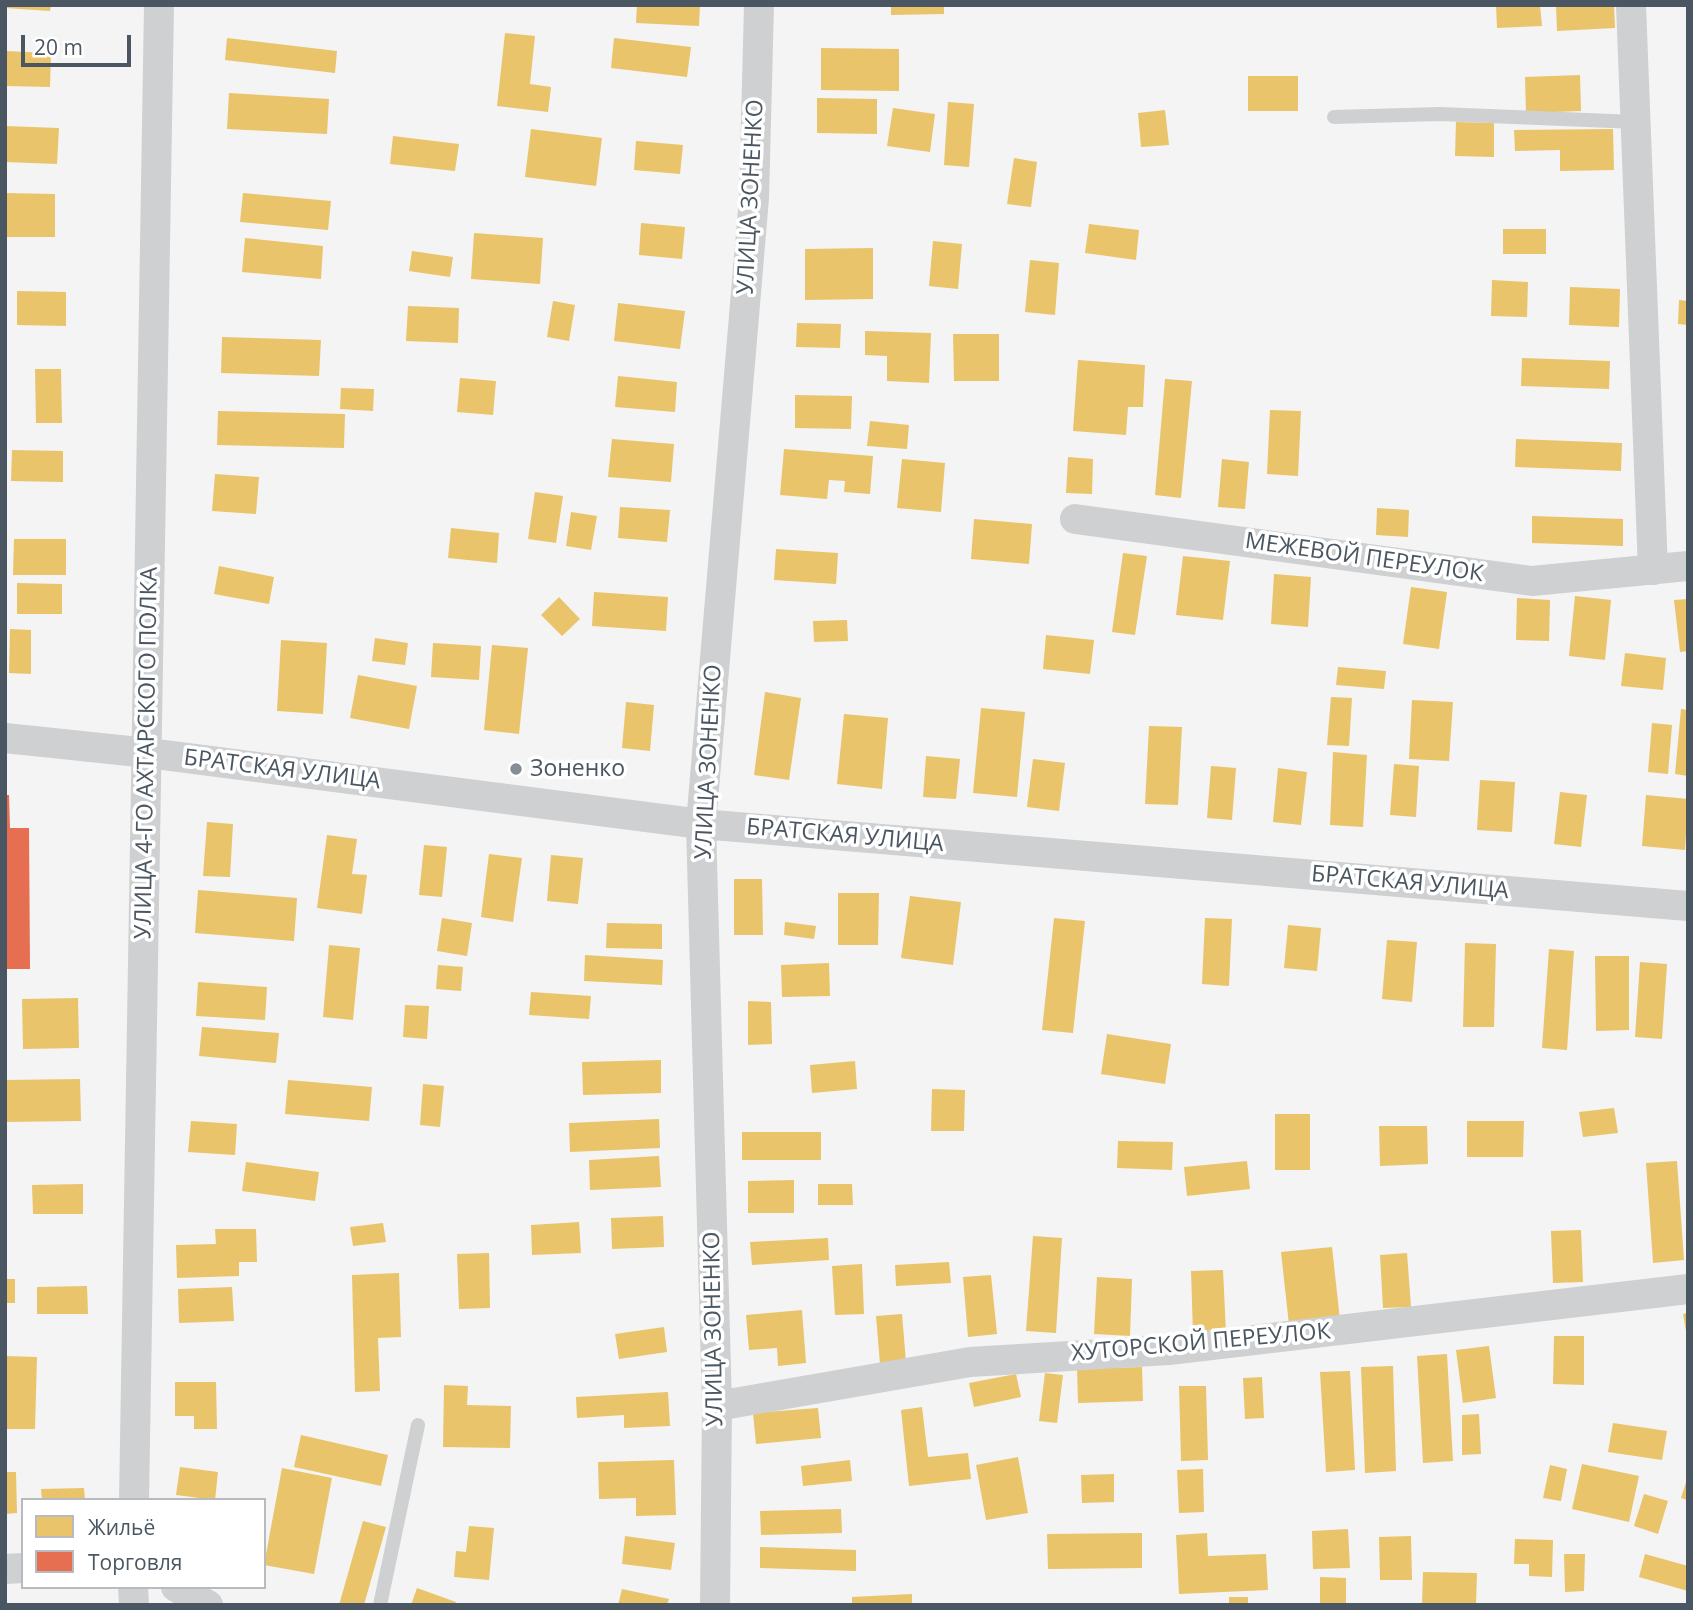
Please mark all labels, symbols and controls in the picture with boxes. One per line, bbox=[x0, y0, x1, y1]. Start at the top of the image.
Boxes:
scale bar bbox=[24, 21, 135, 65]
text: 20 m bbox=[34, 33, 83, 61]
street label: УЛИЦА ЗОНЕНКО bbox=[732, 99, 770, 295]
street label: МЕЖЕВОЙ ПЕРЕУЛОК bbox=[1243, 528, 1485, 588]
street label: УЛИЦА 4-ГО АХТАРСКОГО ПОЛКА bbox=[130, 567, 164, 939]
street label: УЛИЦА ЗОНЕНКО bbox=[690, 664, 728, 860]
street label: БРАТСКАЯ УЛИЦА bbox=[182, 744, 382, 796]
place label: Зоненко bbox=[530, 755, 625, 783]
marker: Зоненко bbox=[508, 761, 524, 777]
street label: БРАТСКАЯ УЛИЦА bbox=[745, 814, 945, 858]
street label: БРАТСКАЯ УЛИЦА bbox=[1310, 861, 1510, 905]
street label: УЛИЦА ЗОНЕНКО bbox=[698, 1231, 730, 1427]
street label: ХУТОРСКОЙ ПЕРЕУЛОК bbox=[1070, 1318, 1332, 1368]
legend bbox=[21, 1498, 266, 1589]
text: Жильё bbox=[88, 1513, 155, 1541]
text: Торговля bbox=[88, 1548, 182, 1576]

